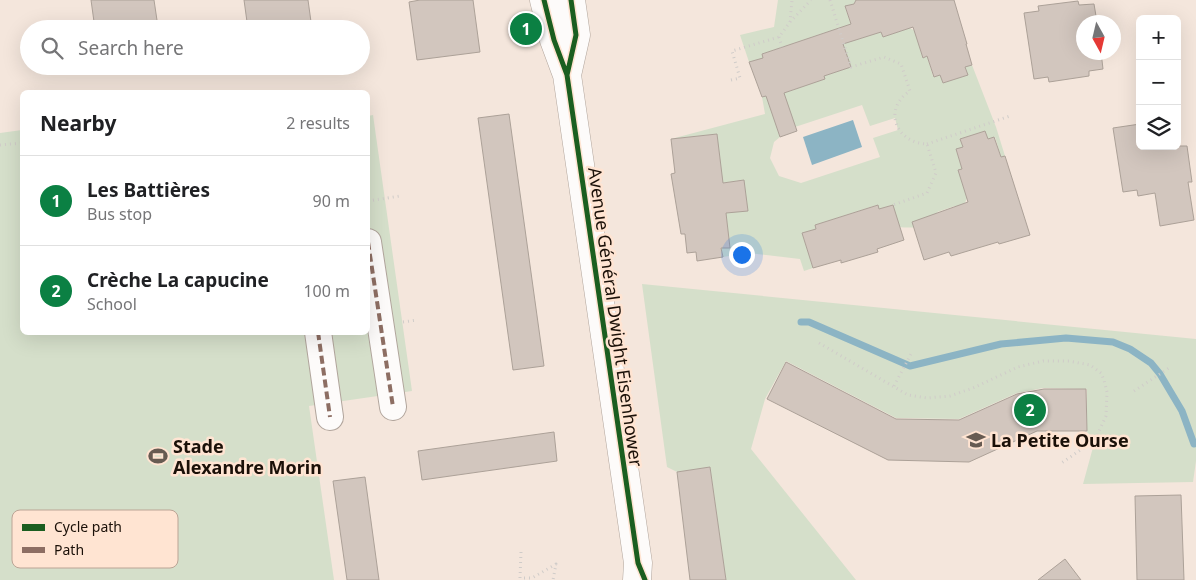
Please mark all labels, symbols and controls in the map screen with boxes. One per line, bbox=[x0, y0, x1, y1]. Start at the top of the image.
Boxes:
pin: 1 bbox=[510, 10, 542, 48]
north arrow bbox=[1076, 15, 1121, 60]
map controls bbox=[1136, 15, 1181, 150]
button: + bbox=[1136, 15, 1181, 60]
search box bbox=[20, 20, 370, 75]
icon: search bbox=[38, 34, 66, 62]
text: Search here bbox=[78, 35, 184, 61]
button: − bbox=[1136, 60, 1181, 105]
button: layers bbox=[1136, 105, 1181, 150]
text: Nearby bbox=[40, 109, 116, 137]
text: 2 results bbox=[286, 112, 350, 134]
street label: Avenue Général Dwight Eisenhower bbox=[583, 166, 649, 469]
text: Les Battières bbox=[87, 177, 210, 203]
text: 1 bbox=[51, 190, 61, 212]
text: 90 m bbox=[313, 190, 350, 212]
text: Bus stop bbox=[87, 203, 152, 225]
your location bbox=[729, 242, 755, 268]
text: Crèche La capucine bbox=[87, 267, 269, 293]
text: 2 bbox=[51, 280, 61, 302]
text: 100 m bbox=[303, 280, 350, 302]
text: School bbox=[87, 293, 137, 315]
pin: 2 bbox=[1014, 391, 1046, 429]
place label: La Petite Ourse bbox=[991, 428, 1129, 452]
school or university icon: La Petite Ourse bbox=[965, 429, 987, 451]
place label: Stade Alexandre Morin bbox=[173, 434, 322, 479]
sports icon: Stade Alexandre Morin bbox=[147, 445, 169, 467]
legend bbox=[12, 510, 178, 568]
text: Cycle path bbox=[54, 517, 122, 536]
text: Path bbox=[54, 540, 84, 559]

